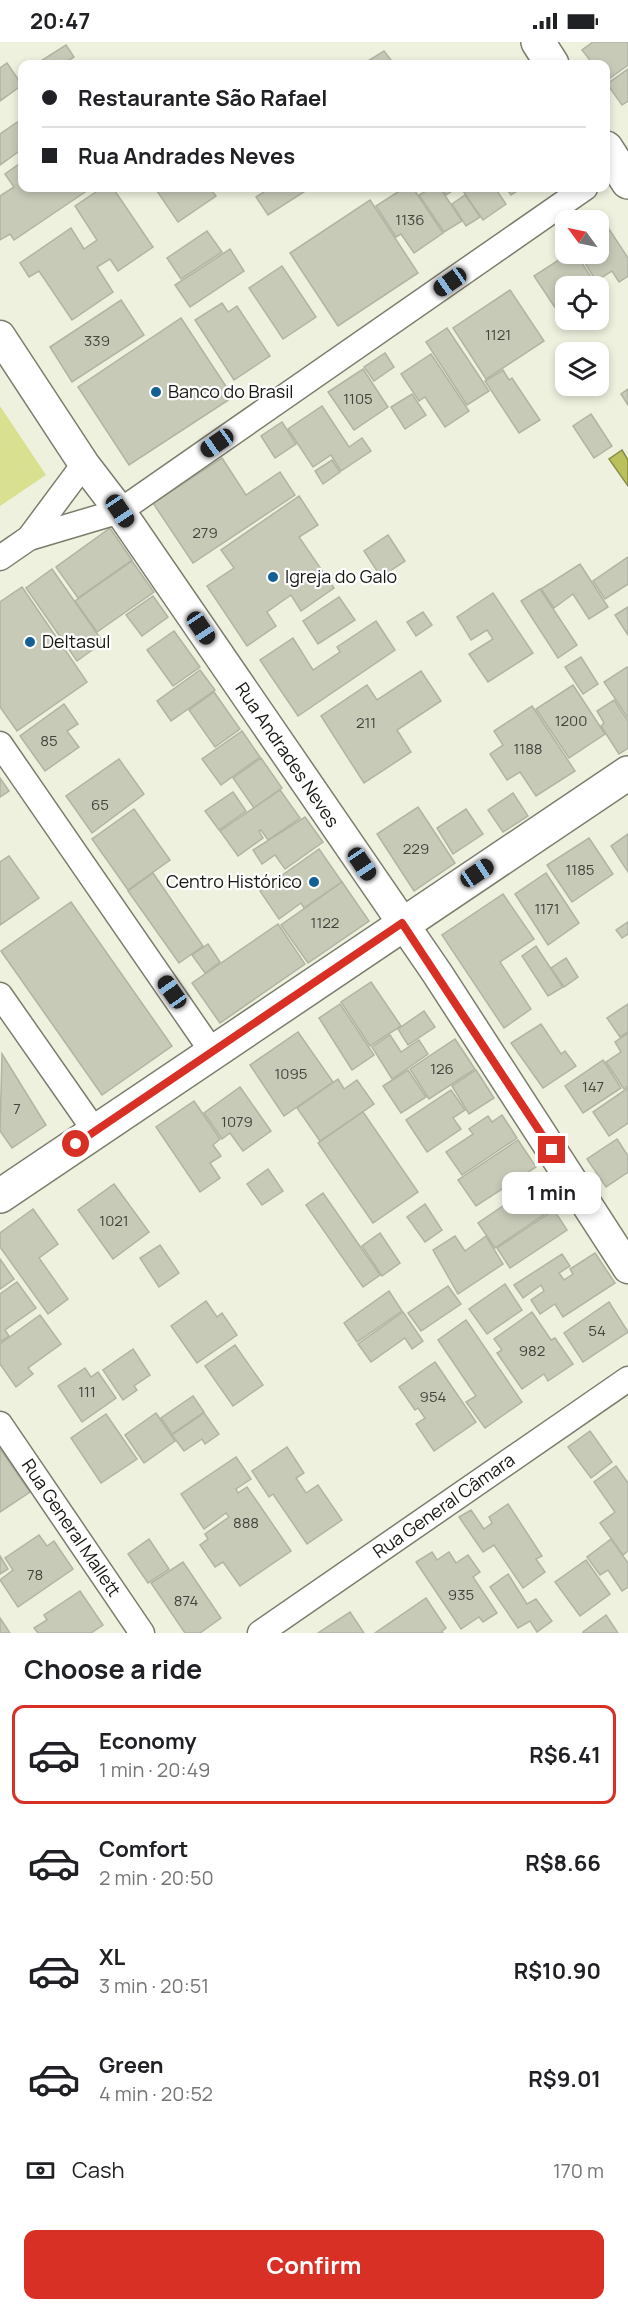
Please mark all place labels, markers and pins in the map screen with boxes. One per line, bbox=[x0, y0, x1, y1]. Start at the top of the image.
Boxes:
place label: Banco do Brasil bbox=[168, 379, 294, 403]
marker: Banco do Brasil bbox=[149, 385, 163, 399]
place label: Igreja do Galo bbox=[285, 564, 397, 588]
marker: Igreja do Galo bbox=[266, 570, 280, 584]
place label: Deltasul bbox=[42, 629, 110, 653]
marker: Deltasul bbox=[23, 635, 37, 649]
place label: Centro Histórico bbox=[166, 869, 302, 893]
marker: Centro Histórico bbox=[307, 875, 321, 889]

